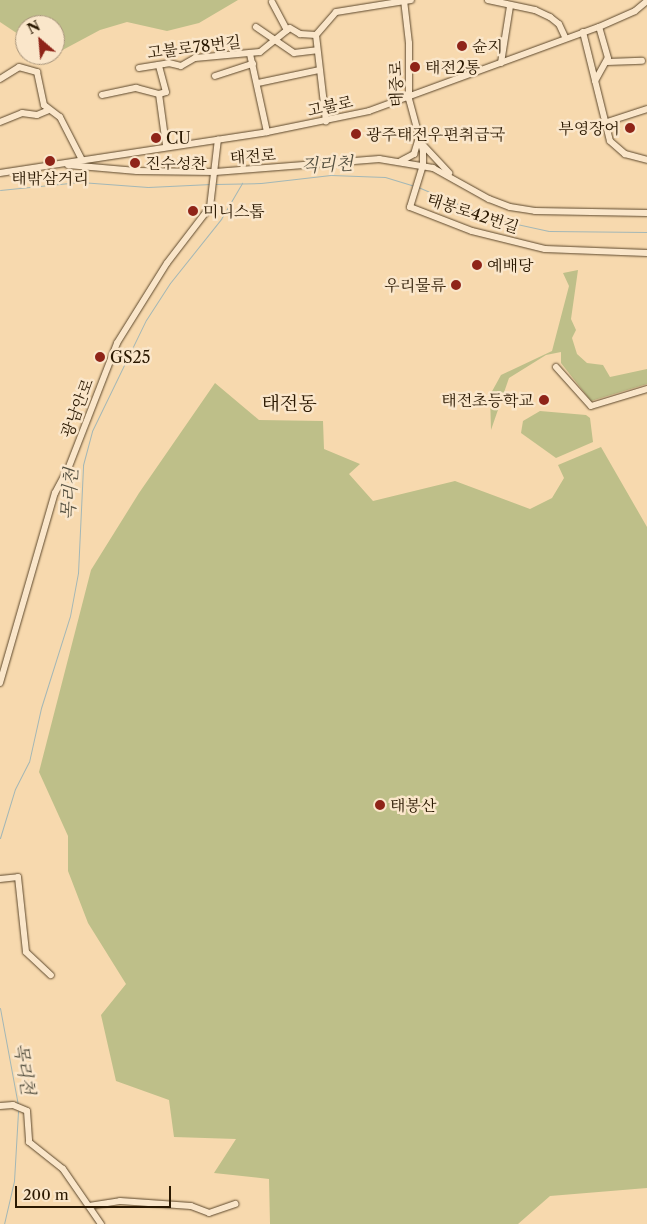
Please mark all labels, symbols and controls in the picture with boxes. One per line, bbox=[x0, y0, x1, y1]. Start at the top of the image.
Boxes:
north arrow bbox=[15, 15, 65, 65]
text: N bbox=[24, 17, 43, 38]
street label: 고불로78번길 bbox=[146, 32, 242, 62]
place label: 슌지 bbox=[472, 36, 503, 56]
marker: 슌지 bbox=[456, 40, 468, 52]
place label: 태전2통 bbox=[425, 57, 481, 77]
street label: 태중로 bbox=[386, 60, 406, 108]
marker: 태전2통 bbox=[409, 61, 421, 73]
street label: 고불로 bbox=[305, 92, 355, 120]
place label: 부영장어 bbox=[558, 118, 620, 138]
marker: 부영장어 bbox=[624, 122, 636, 134]
place label: 광주태전우편취급국 bbox=[366, 124, 505, 144]
place label: CU bbox=[166, 128, 191, 148]
marker: 광주태전우편취급국 bbox=[350, 128, 362, 140]
marker: CU bbox=[150, 132, 162, 144]
street label: 태전로 bbox=[229, 145, 277, 167]
place label: 진수성찬 bbox=[145, 153, 207, 173]
water label: 직리천 bbox=[300, 153, 354, 177]
marker: 태밖삼거리 bbox=[44, 155, 56, 167]
marker: 진수성찬 bbox=[129, 157, 141, 169]
place label: 태밖삼거리 bbox=[11, 168, 89, 188]
street label: 태봉로42번길 bbox=[425, 189, 521, 237]
place label: 미니스톱 bbox=[203, 201, 265, 221]
marker: 미니스톱 bbox=[187, 205, 199, 217]
place label: 예배당 bbox=[487, 255, 533, 275]
marker: 예배당 bbox=[471, 259, 483, 271]
place label: 우리물류 bbox=[384, 275, 446, 295]
marker: 우리물류 bbox=[450, 279, 462, 291]
place label: GS25 bbox=[110, 347, 150, 367]
marker: GS25 bbox=[94, 351, 106, 363]
street label: 광남안로 bbox=[57, 376, 97, 440]
place label: 태전초등학교 bbox=[441, 390, 534, 410]
district label: 태전동 bbox=[261, 393, 317, 415]
marker: 태전초등학교 bbox=[538, 394, 550, 406]
water label: 목리천 bbox=[57, 467, 83, 521]
place label: 태봉산 bbox=[390, 795, 436, 815]
marker: 태봉산 bbox=[374, 799, 386, 811]
water label: 목리천 bbox=[9, 1042, 39, 1096]
scale bar bbox=[18, 1176, 174, 1208]
text: 200 m bbox=[23, 1185, 69, 1204]

